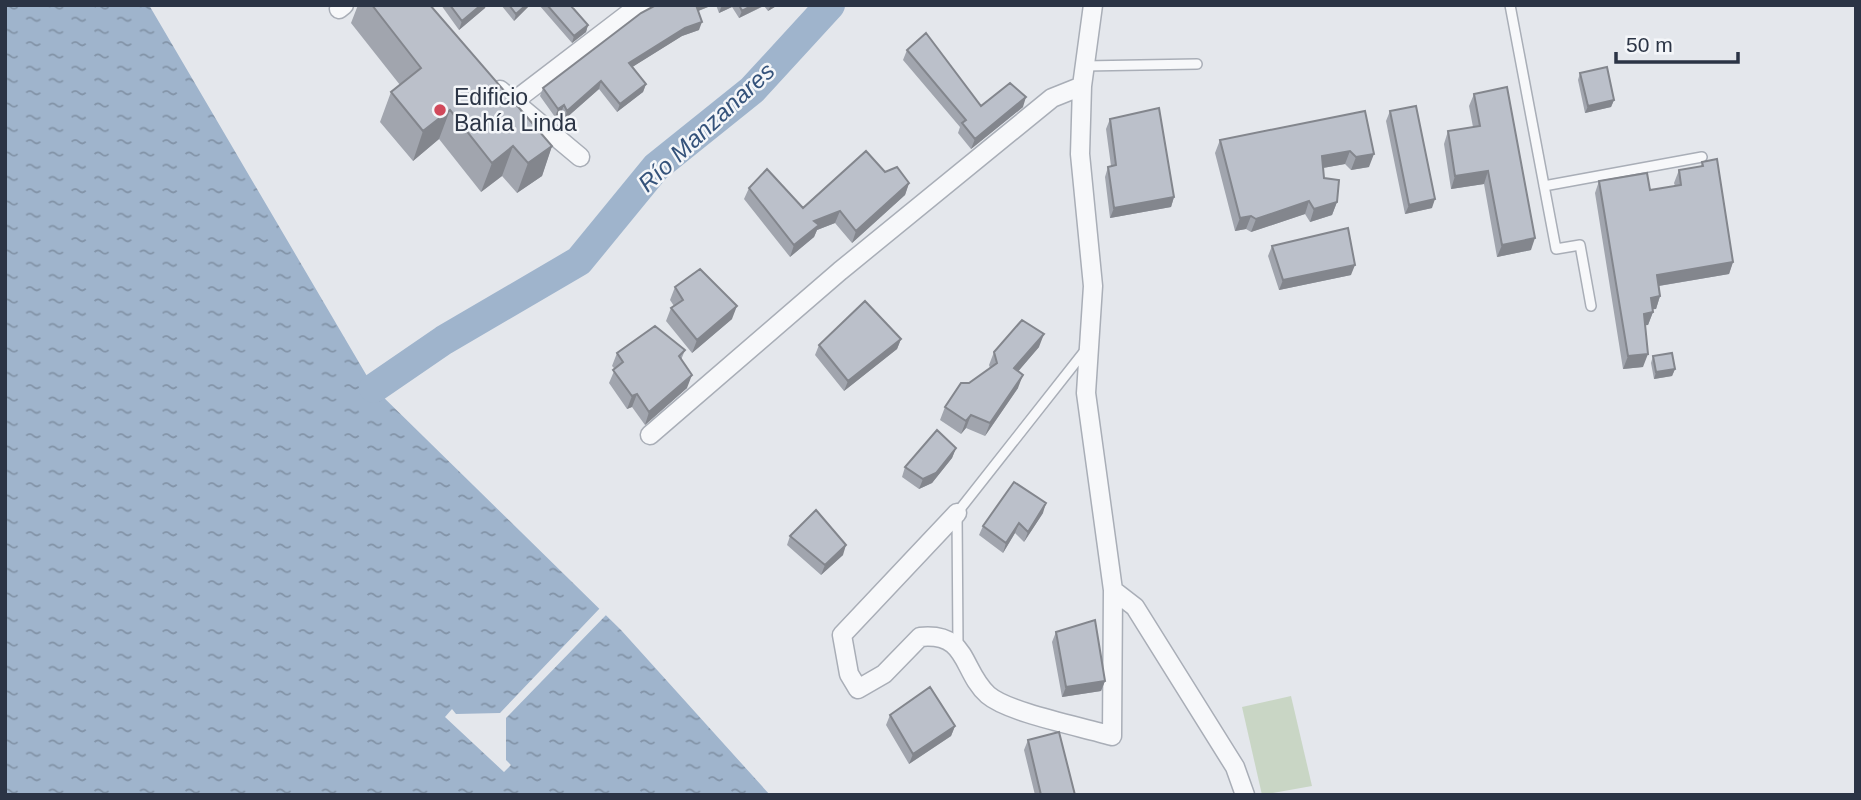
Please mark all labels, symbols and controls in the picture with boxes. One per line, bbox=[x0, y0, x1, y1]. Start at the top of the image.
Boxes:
scale bar bbox=[1616, 21, 1738, 65]
text: 50 m bbox=[1626, 33, 1673, 56]
water label: Río Manzanares bbox=[632, 57, 780, 197]
place label: Edificio Bahía Linda bbox=[454, 84, 577, 136]
marker: Edificio Bahía Linda bbox=[432, 102, 448, 118]

